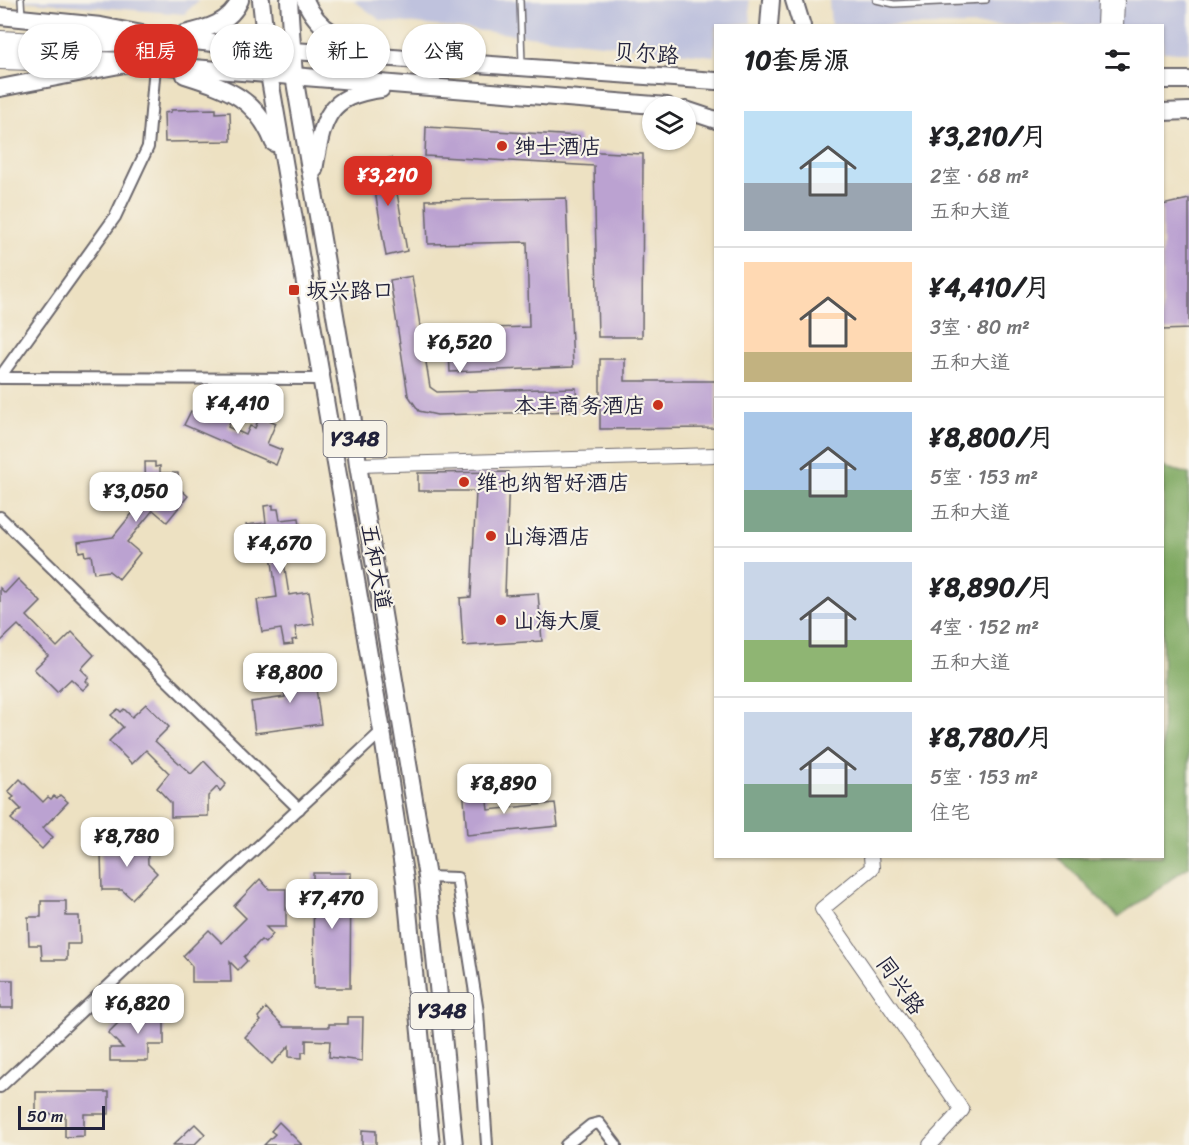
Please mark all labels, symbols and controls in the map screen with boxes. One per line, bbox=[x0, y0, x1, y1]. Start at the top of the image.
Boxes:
chip: 买房 bbox=[18, 24, 102, 78]
chip: 租房 bbox=[114, 24, 198, 78]
chip: 筛选 bbox=[210, 24, 294, 78]
chip: 新上 bbox=[306, 24, 390, 78]
chip: 公寓 bbox=[402, 24, 486, 78]
street label: 贝尔路 bbox=[612, 32, 680, 75]
text: 10套房源 bbox=[744, 37, 850, 83]
icon: filters bbox=[1101, 44, 1134, 77]
map controls bbox=[642, 96, 696, 150]
button: layers bbox=[642, 96, 696, 150]
text: ¥3,210/月 bbox=[930, 113, 1047, 159]
place label: 绅士酒店 bbox=[514, 127, 602, 166]
icon: home bbox=[792, 135, 864, 207]
marker: 绅士酒店 bbox=[495, 139, 509, 153]
pin: ¥3,210 bbox=[339, 156, 437, 207]
text: ¥3,210 bbox=[358, 158, 418, 193]
text: 2室 · 68 m² bbox=[930, 159, 1029, 194]
text: 五和大道 bbox=[930, 194, 1010, 229]
text: ¥4,410/月 bbox=[930, 264, 1050, 310]
place label: 坂兴路口 bbox=[306, 271, 394, 310]
marker: 坂兴路口 bbox=[287, 283, 301, 297]
icon: home bbox=[792, 286, 864, 358]
text: 3室 · 80 m² bbox=[930, 310, 1030, 345]
pin: ¥6,520 bbox=[411, 323, 509, 374]
text: ¥6,520 bbox=[428, 325, 492, 360]
text: 五和大道 bbox=[930, 345, 1010, 380]
pin: ¥4,410 bbox=[189, 384, 287, 435]
text: ¥4,410 bbox=[207, 386, 269, 421]
place label: 本丰商务酒店 bbox=[514, 386, 646, 425]
marker: 本丰商务酒店 bbox=[651, 398, 665, 412]
text: ¥8,800/月 bbox=[930, 414, 1055, 460]
road number: Y348 bbox=[324, 421, 386, 457]
icon: home bbox=[792, 436, 864, 508]
text: 5室 · 153 m² bbox=[930, 460, 1038, 495]
place label: 维也纳智好酒店 bbox=[476, 463, 630, 502]
pin: ¥3,050 bbox=[87, 472, 185, 523]
text: ¥3,050 bbox=[104, 474, 168, 509]
marker: 维也纳智好酒店 bbox=[457, 475, 471, 489]
text: 五和大道 bbox=[930, 495, 1010, 530]
place label: 山海酒店 bbox=[503, 517, 591, 556]
street label: 五和大道 bbox=[350, 520, 403, 614]
pin: ¥4,670 bbox=[231, 524, 329, 575]
text: ¥4,670 bbox=[248, 526, 312, 561]
marker: 山海酒店 bbox=[484, 529, 498, 543]
text: ¥8,890/月 bbox=[930, 564, 1054, 610]
icon: home bbox=[792, 586, 864, 658]
place label: 山海大厦 bbox=[513, 601, 601, 640]
text: 4室 · 152 m² bbox=[930, 610, 1039, 645]
marker: 山海大厦 bbox=[494, 613, 508, 627]
text: 五和大道 bbox=[930, 645, 1010, 680]
pin: ¥8,800 bbox=[241, 653, 339, 704]
text: ¥8,800 bbox=[257, 655, 323, 690]
text: ¥8,780/月 bbox=[930, 714, 1053, 760]
icon: home bbox=[792, 736, 864, 808]
text: 5室 · 153 m² bbox=[930, 760, 1038, 795]
pin: ¥8,890 bbox=[455, 764, 553, 815]
text: ¥8,890 bbox=[471, 766, 537, 801]
text: 住宅 bbox=[930, 795, 970, 830]
pin: ¥8,780 bbox=[78, 817, 176, 868]
text: ¥8,780 bbox=[95, 819, 159, 854]
pin: ¥7,470 bbox=[283, 879, 381, 930]
text: ¥7,470 bbox=[300, 881, 364, 916]
street label: 同兴路 bbox=[866, 947, 935, 1024]
pin: ¥6,820 bbox=[89, 984, 187, 1035]
text: ¥6,820 bbox=[106, 986, 170, 1021]
road number: Y348 bbox=[410, 993, 474, 1029]
text: 50 m bbox=[27, 1102, 63, 1131]
scale bar bbox=[18, 1103, 105, 1130]

